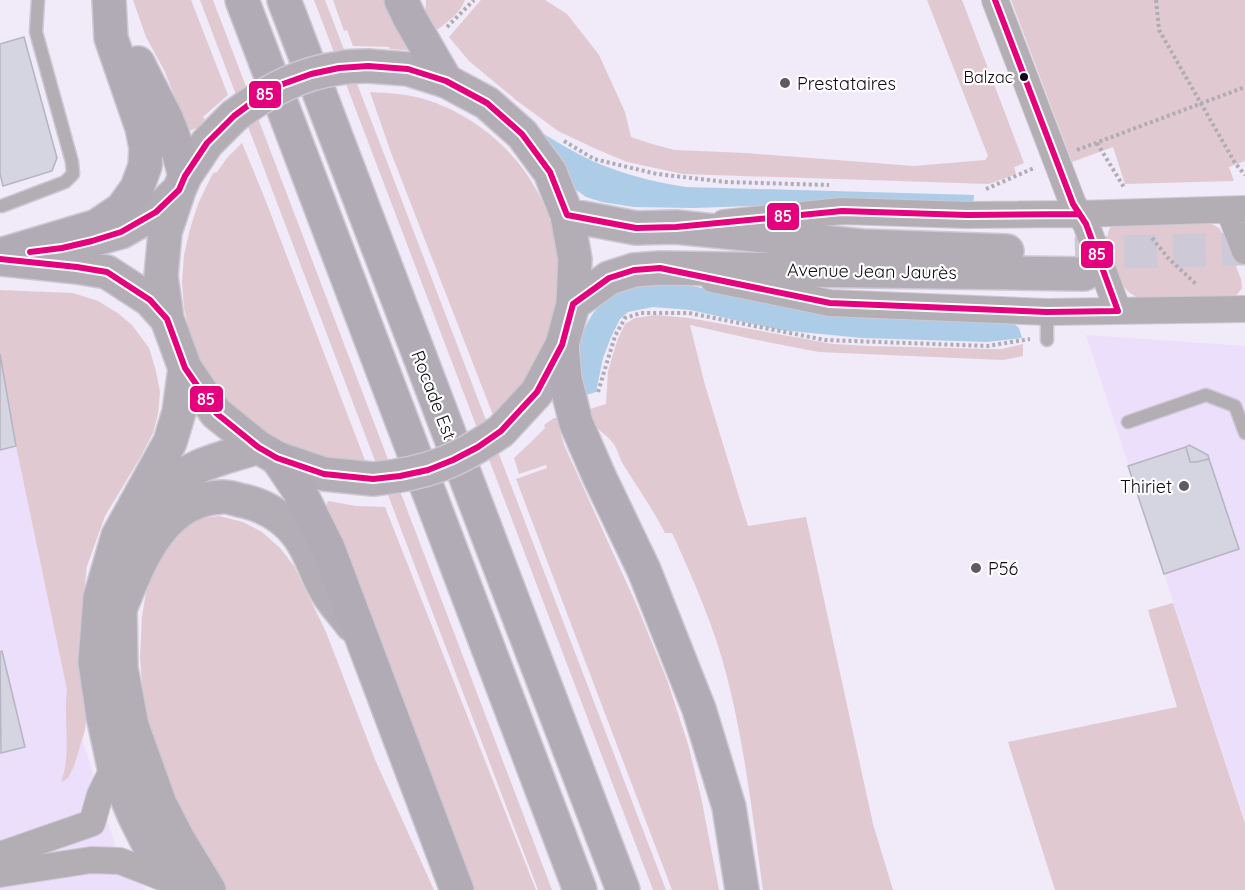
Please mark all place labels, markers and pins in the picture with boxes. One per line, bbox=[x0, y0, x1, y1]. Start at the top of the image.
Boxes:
place label: Balzac bbox=[964, 67, 1013, 87]
marker: Balzac bbox=[1018, 71, 1030, 83]
place label: Prestataires bbox=[797, 72, 896, 95]
marker: Prestataires bbox=[778, 76, 792, 90]
place label: Thiriet bbox=[1120, 475, 1172, 498]
marker: Thiriet bbox=[1177, 479, 1191, 493]
place label: P56 bbox=[988, 557, 1019, 580]
marker: P56 bbox=[969, 561, 983, 575]

